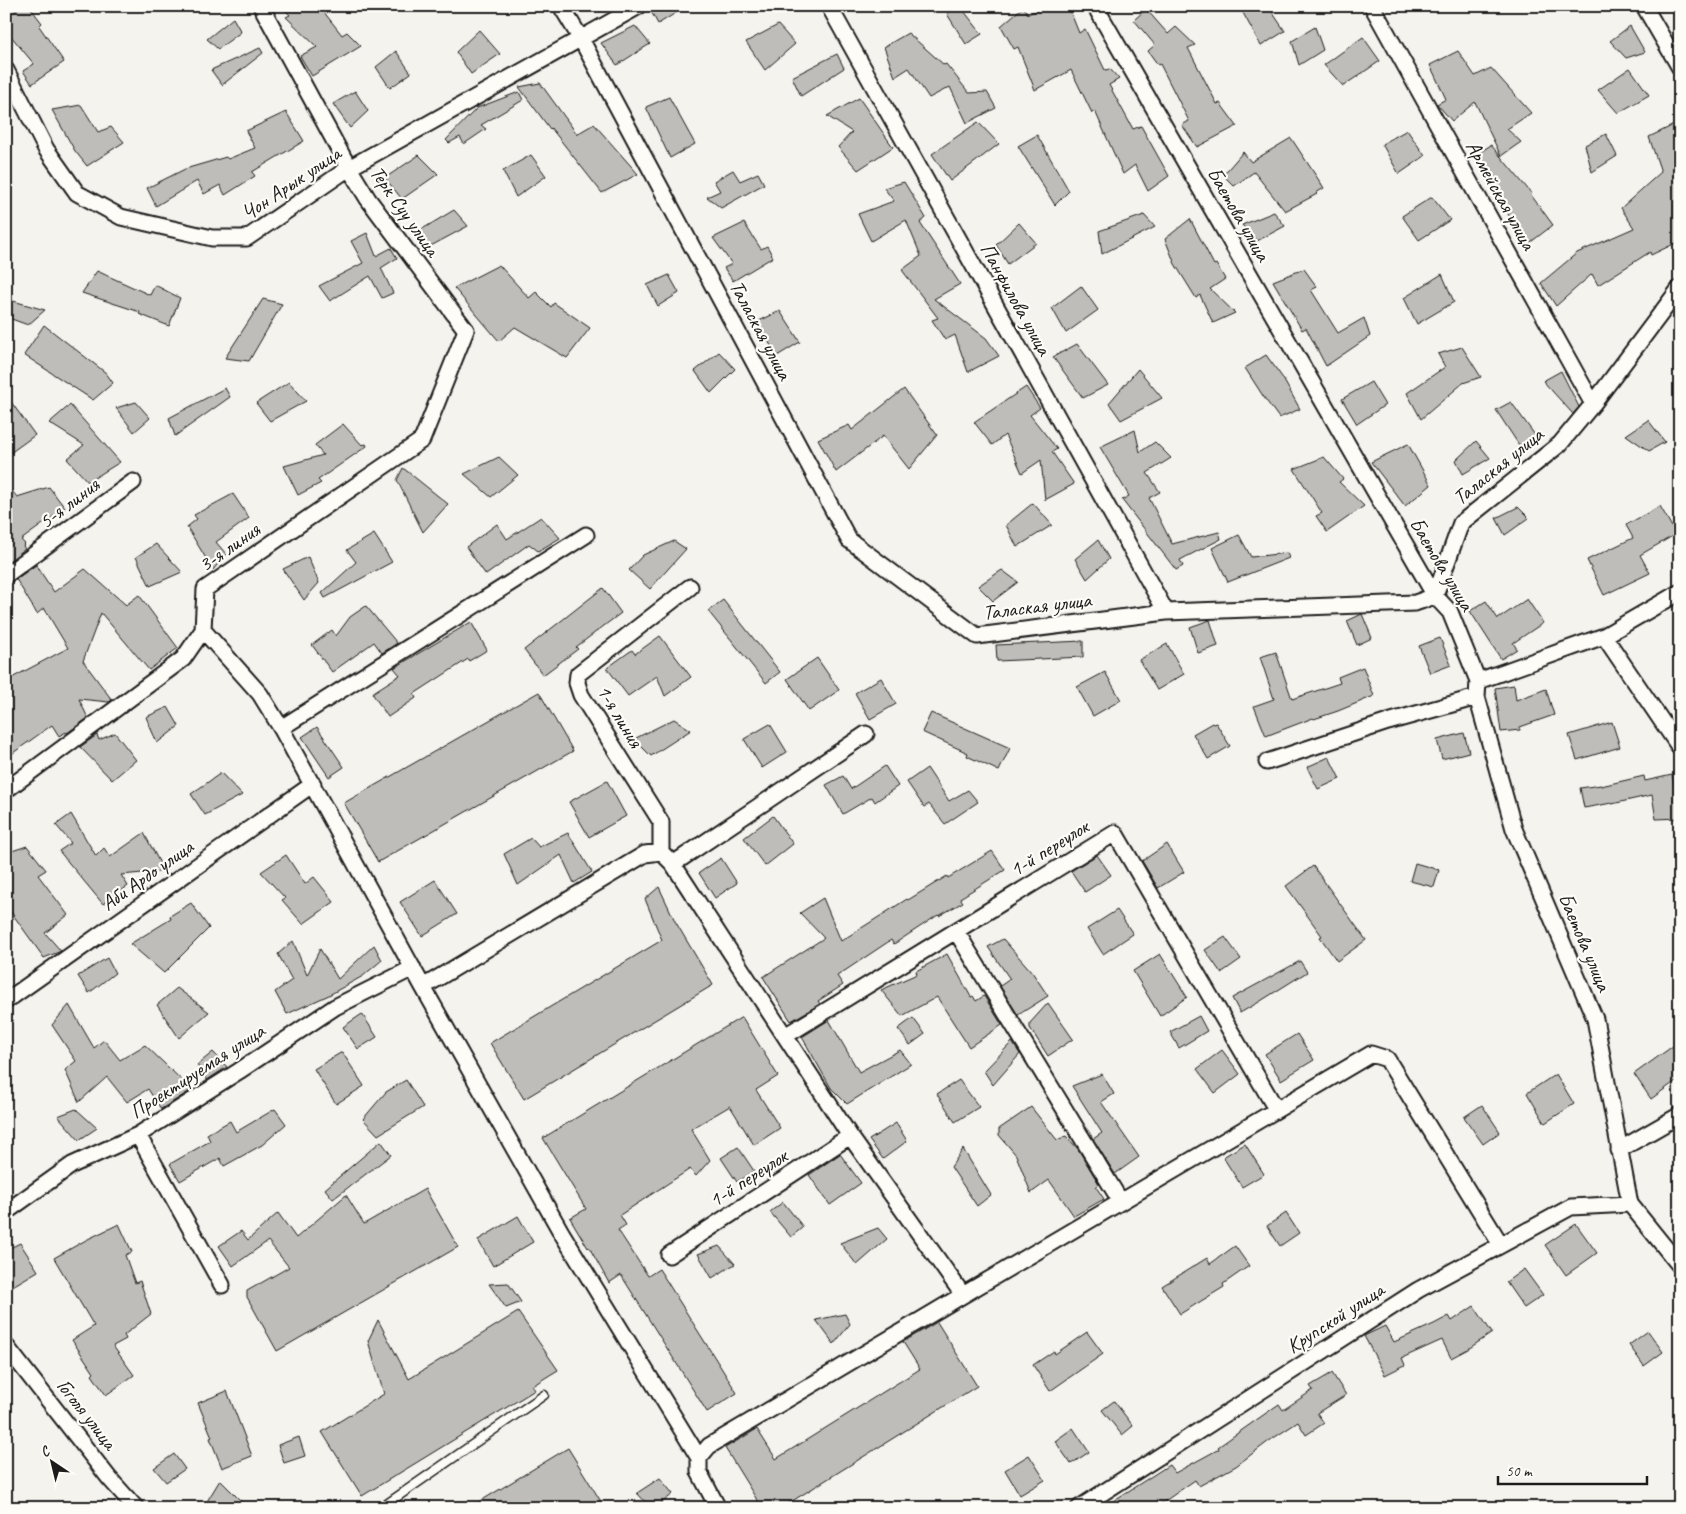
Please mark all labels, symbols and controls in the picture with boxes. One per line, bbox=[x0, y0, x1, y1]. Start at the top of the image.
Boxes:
street label: Армейская улица bbox=[1460, 136, 1542, 256]
street label: Чон Арык улица bbox=[236, 139, 348, 226]
street label: Терк Суу улица bbox=[364, 161, 447, 263]
street label: Баетова улица bbox=[1202, 162, 1277, 267]
street label: Панфилова улица bbox=[974, 238, 1058, 361]
street label: Талаская улица bbox=[724, 276, 799, 386]
street label: Талаская улица bbox=[1447, 420, 1550, 510]
street label: 5-я линия bbox=[34, 471, 106, 534]
street label: Баетова улица bbox=[1404, 513, 1481, 617]
street label: 3-я линия bbox=[193, 516, 266, 578]
street label: Талаская улица bbox=[981, 586, 1094, 626]
street label: 1-я линия bbox=[591, 680, 650, 754]
street label: 1-й переулок bbox=[1005, 812, 1095, 882]
street label: Аби Ардо улица bbox=[96, 833, 199, 916]
street label: Баетова улица bbox=[1553, 889, 1618, 997]
street label: Проектируемая улица bbox=[125, 1017, 271, 1124]
street label: 1-й переулок bbox=[704, 1142, 794, 1213]
street label: Крупской улица bbox=[1281, 1276, 1391, 1359]
street label: Гоголя улица bbox=[51, 1373, 124, 1457]
north arrow bbox=[28, 1436, 78, 1486]
text: С bbox=[37, 1442, 54, 1461]
scale bar bbox=[1498, 1454, 1647, 1486]
text: 50 m bbox=[1506, 1462, 1533, 1481]

